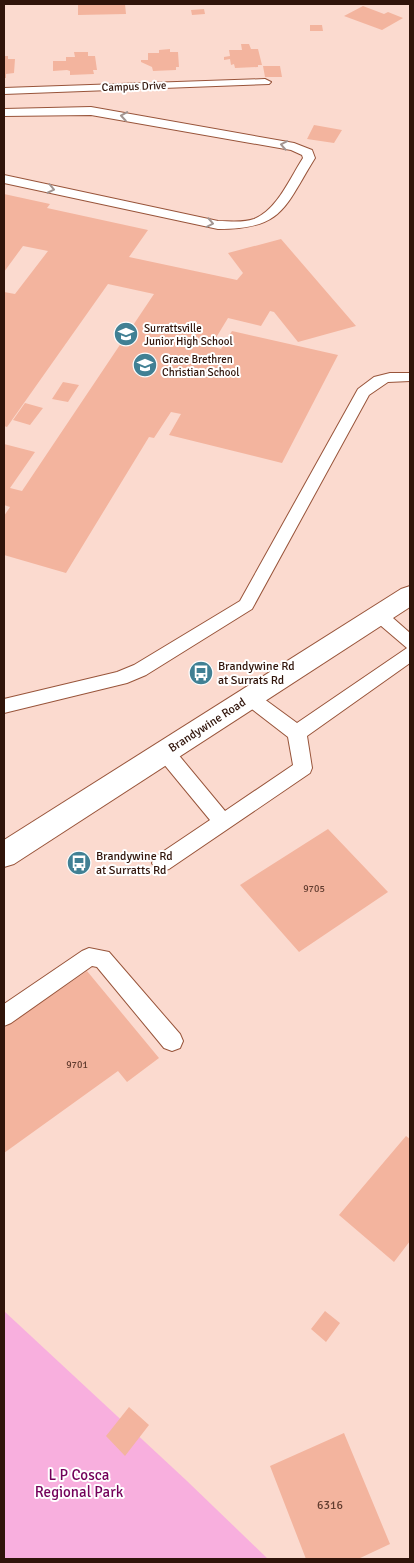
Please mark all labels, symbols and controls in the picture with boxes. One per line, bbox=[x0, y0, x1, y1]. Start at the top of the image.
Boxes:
street label: Campus Drive bbox=[102, 79, 167, 94]
one-way arrow bbox=[119, 111, 128, 121]
one-way arrow bbox=[279, 141, 288, 151]
one-way arrow bbox=[47, 184, 56, 194]
one-way arrow bbox=[206, 217, 215, 228]
school or university icon: Surrattsville Junior High School bbox=[113, 321, 139, 347]
place label: Surrattsville Junior High School bbox=[144, 322, 233, 348]
school or university icon: Grace Brethren Christian School bbox=[132, 352, 158, 378]
place label: Grace Brethren Christian School bbox=[162, 353, 240, 379]
place label: Brandywine Rd at Surrats Rd bbox=[218, 659, 295, 688]
bus stop icon: Brandywine Rd at Surrats Rd bbox=[188, 660, 214, 686]
street label: Brandywine Road bbox=[166, 695, 249, 756]
place label: Brandywine Rd at Surratts Rd bbox=[96, 849, 173, 878]
bus stop icon: Brandywine Rd at Surratts Rd bbox=[66, 850, 92, 876]
house number: 9705 bbox=[303, 883, 325, 895]
house number: 9701 bbox=[66, 1059, 88, 1071]
park label: L P Cosca Regional Park bbox=[35, 1466, 124, 1501]
house number: 6316 bbox=[317, 1498, 343, 1513]

